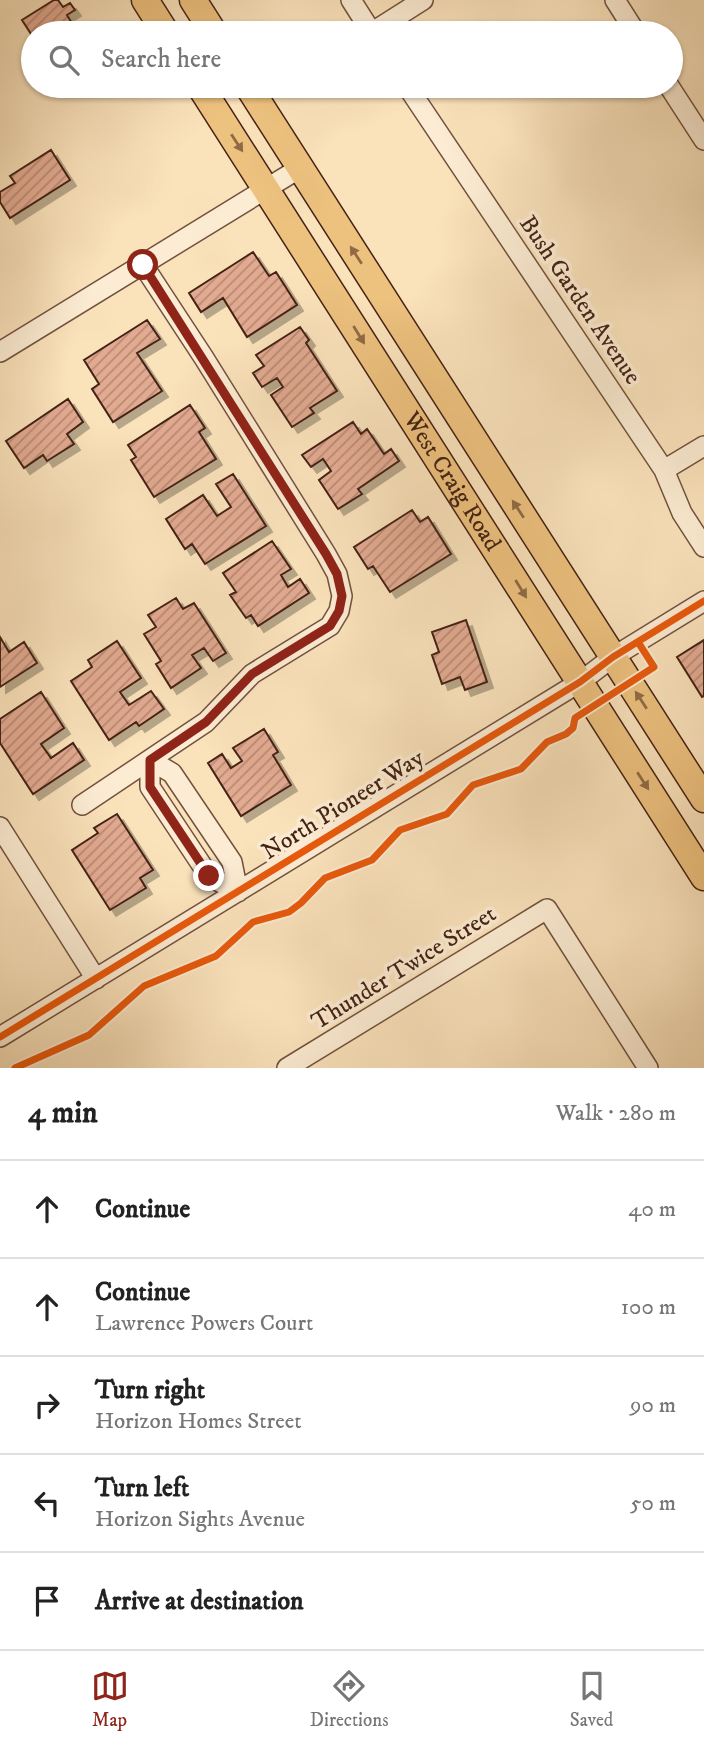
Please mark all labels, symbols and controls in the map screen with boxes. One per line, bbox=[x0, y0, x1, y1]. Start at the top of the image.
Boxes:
search box bbox=[21, 21, 683, 98]
icon: search bbox=[45, 41, 83, 79]
text: Search here bbox=[101, 43, 221, 76]
one-way arrow bbox=[230, 133, 243, 153]
street label: Bush Garden Avenue bbox=[512, 210, 648, 390]
one-way arrow bbox=[349, 246, 363, 264]
route start bbox=[127, 249, 158, 280]
one-way arrow bbox=[352, 326, 366, 344]
street label: West Craig Road bbox=[396, 405, 508, 557]
one-way arrow bbox=[512, 499, 525, 518]
one-way arrow bbox=[514, 579, 527, 599]
one-way arrow bbox=[634, 691, 647, 710]
street label: North Pioneer Way bbox=[256, 743, 430, 867]
one-way arrow bbox=[636, 771, 649, 791]
route end bbox=[193, 860, 224, 891]
street label: Thunder Twice Street bbox=[306, 899, 502, 1037]
text: 4 min bbox=[28, 1095, 98, 1132]
text: Walk · 280 m bbox=[555, 1099, 676, 1128]
icon: ahead bbox=[28, 1190, 66, 1228]
text: Continue bbox=[95, 1193, 190, 1226]
text: 40 m bbox=[628, 1195, 676, 1224]
text: Continue bbox=[95, 1276, 190, 1309]
icon: ahead bbox=[28, 1288, 66, 1326]
text: 100 m bbox=[621, 1293, 676, 1322]
text: Lawrence Powers Court bbox=[95, 1309, 313, 1338]
text: Turn right bbox=[95, 1374, 205, 1407]
icon: right bbox=[28, 1386, 66, 1424]
text: 90 m bbox=[630, 1391, 676, 1420]
text: Horizon Homes Street bbox=[95, 1407, 302, 1436]
text: Turn left bbox=[95, 1472, 189, 1505]
icon: left bbox=[28, 1484, 66, 1522]
text: 50 m bbox=[630, 1489, 676, 1518]
text: Horizon Sights Avenue bbox=[95, 1505, 305, 1534]
icon: arrive bbox=[28, 1582, 66, 1620]
text: Arrive at destination bbox=[95, 1585, 304, 1618]
tab: Map bbox=[91, 1667, 129, 1732]
tab: Directions bbox=[310, 1667, 389, 1732]
tab: Saved bbox=[570, 1667, 613, 1732]

